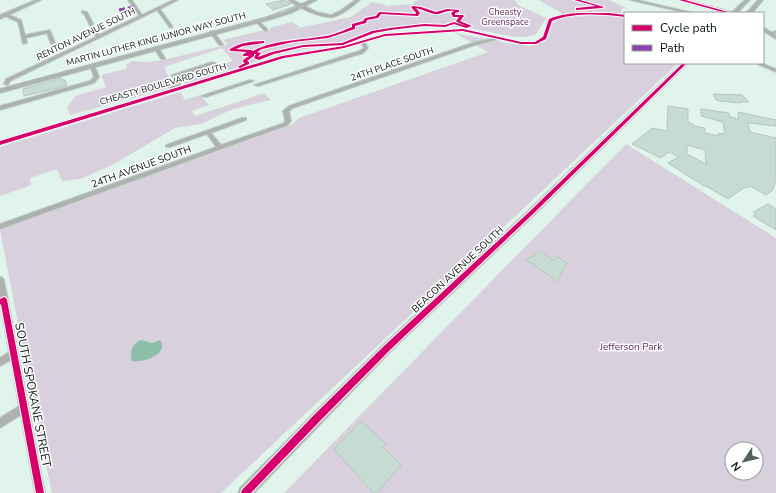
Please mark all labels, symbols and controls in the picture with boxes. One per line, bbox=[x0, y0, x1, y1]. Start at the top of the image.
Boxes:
street label: RENTON AVENUE SOUTH bbox=[35, 5, 137, 63]
park label: Cheasty Greenspace bbox=[481, 6, 529, 28]
street label: MARTIN LUTHER KING JUNIOR WAY SOUTH bbox=[65, 9, 247, 69]
legend bbox=[624, 12, 764, 64]
text: Cycle path bbox=[660, 20, 717, 36]
text: Path bbox=[660, 40, 685, 56]
street label: 24TH PLACE SOUTH bbox=[349, 44, 435, 84]
street label: CHEASTY BOULEVARD SOUTH bbox=[98, 60, 228, 108]
street label: 24TH AVENUE SOUTH bbox=[89, 142, 193, 192]
street label: BEACON AVENUE SOUTH bbox=[409, 223, 507, 316]
street label: SOUTH SPOKANE STREET bbox=[11, 321, 55, 470]
park label: Jefferson Park bbox=[599, 340, 663, 354]
north arrow bbox=[724, 441, 764, 481]
text: N bbox=[728, 459, 745, 474]

